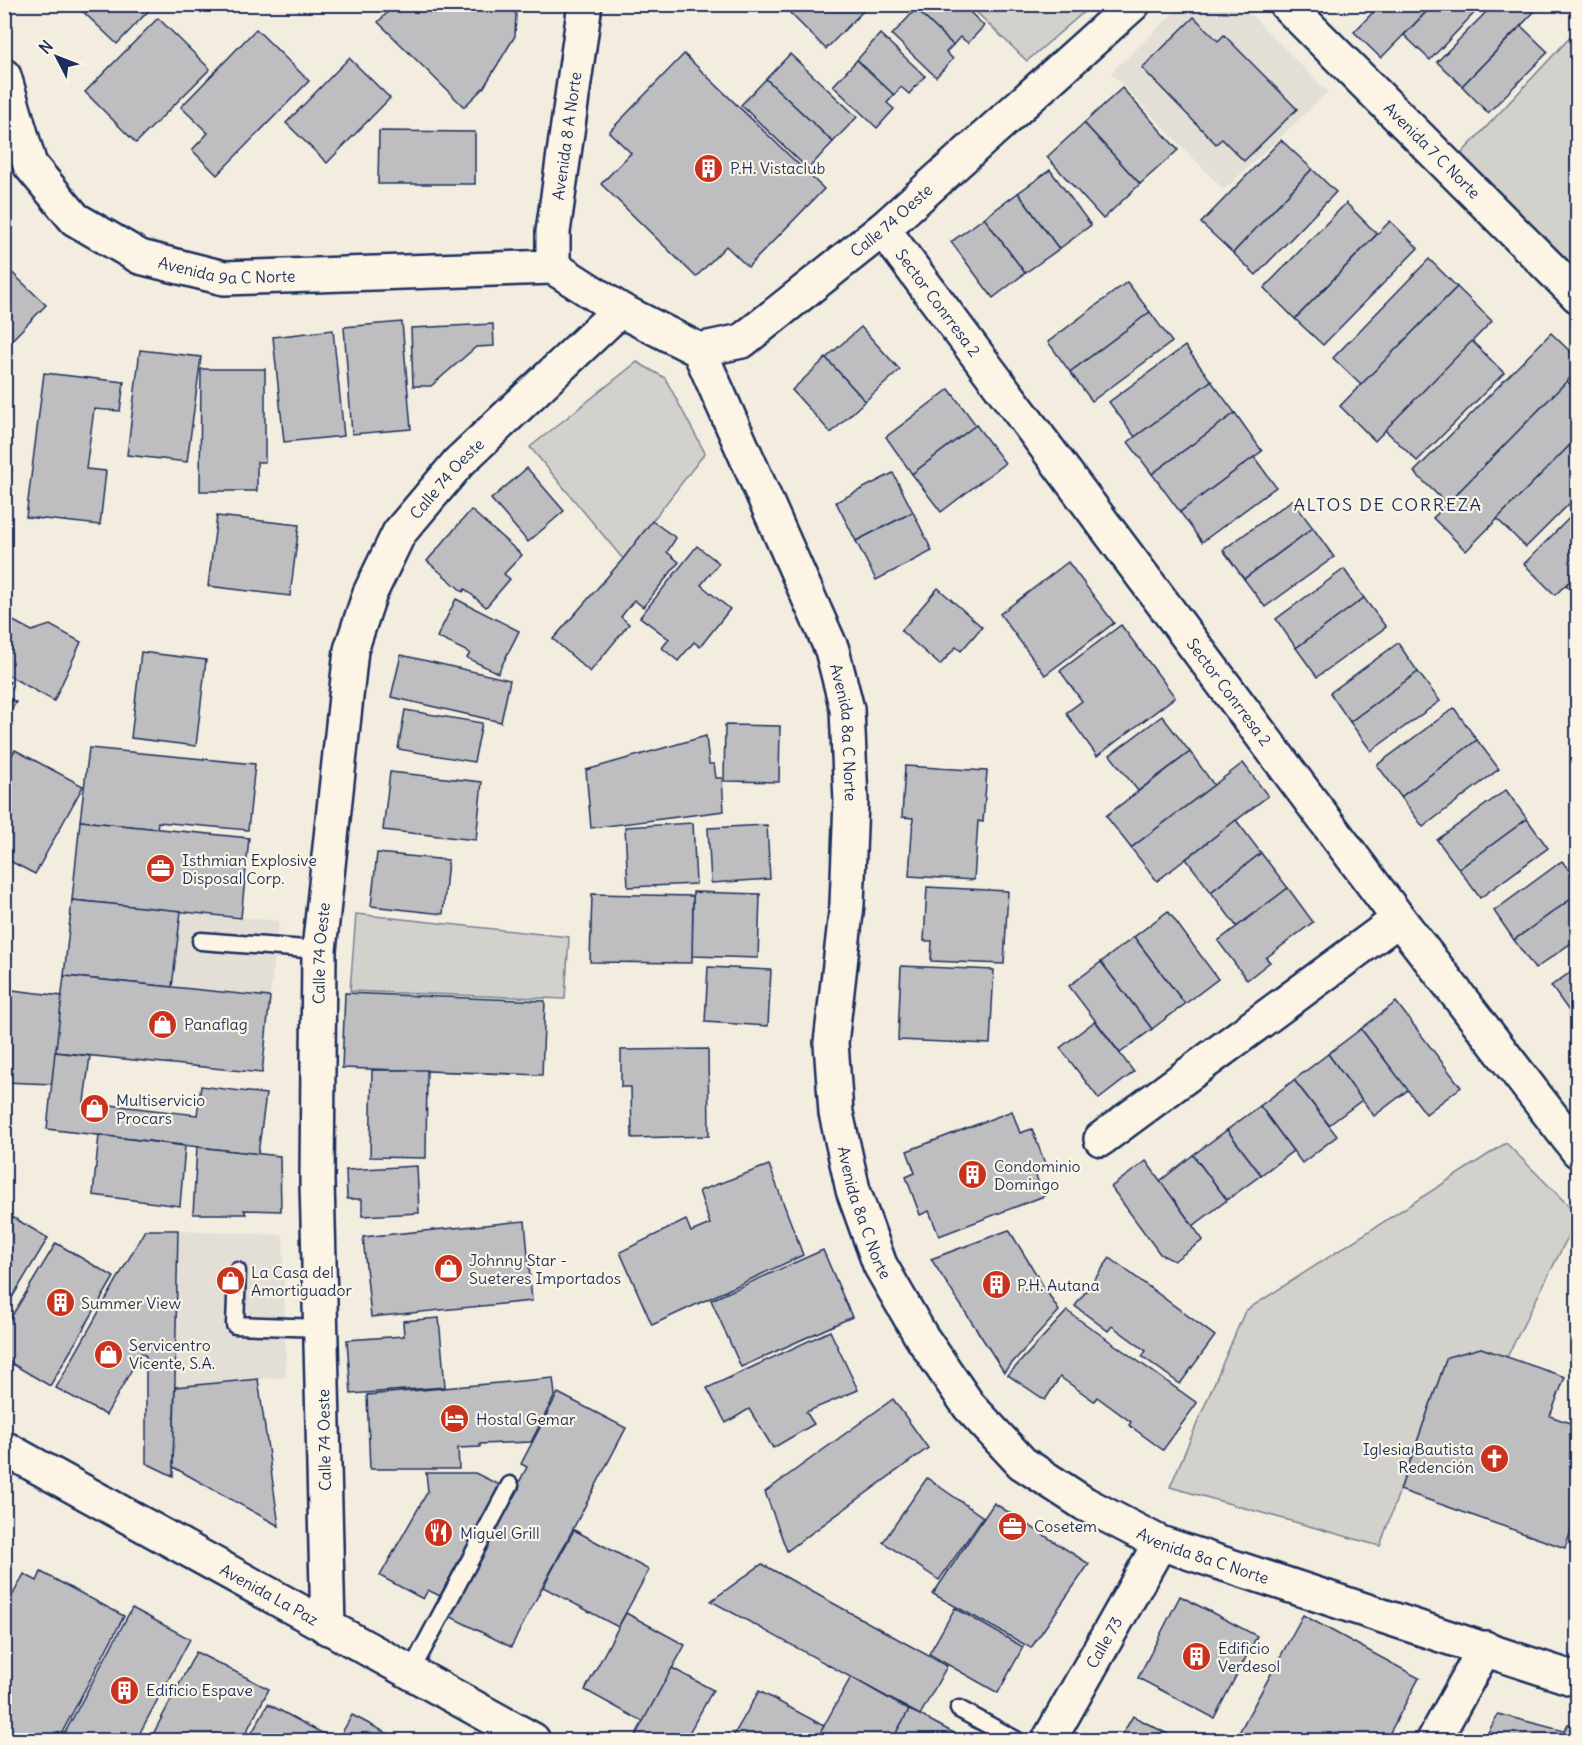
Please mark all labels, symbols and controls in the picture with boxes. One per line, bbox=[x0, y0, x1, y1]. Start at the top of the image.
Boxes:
north arrow bbox=[27, 27, 87, 87]
text: N bbox=[35, 36, 57, 58]
street label: Avenida 8 A Norte bbox=[548, 71, 585, 201]
street label: Avenida 7 C Norte bbox=[1380, 98, 1485, 203]
building icon: P.H. Vistaclub bbox=[693, 152, 725, 184]
place label: P.H. Vistaclub bbox=[730, 158, 825, 178]
street label: Calle 74 Oeste bbox=[846, 180, 936, 261]
street label: Sector Conrresa 2 bbox=[891, 245, 985, 361]
street label: Avenida 9a C Norte bbox=[156, 252, 296, 289]
street label: Calle 74 Oeste bbox=[405, 434, 488, 523]
district label: ALTOS DE CORREZA bbox=[1293, 493, 1483, 516]
street label: Sector Conrresa 2 bbox=[1182, 634, 1276, 750]
street label: Avenida 8a C Norte bbox=[826, 662, 861, 802]
place label: Isthmian Explosive Disposal Corp. bbox=[182, 850, 317, 888]
office icon: Isthmian Explosive Disposal Corp. bbox=[145, 853, 177, 885]
street label: Calle 74 Oeste bbox=[309, 901, 334, 1004]
shop icon: Panaflag bbox=[147, 1008, 179, 1040]
place label: Panaflag bbox=[184, 1014, 248, 1034]
place label: Multiservicio Procars bbox=[116, 1090, 205, 1128]
shop icon: Multiservicio Procars bbox=[79, 1093, 111, 1125]
street label: Avenida 8a C Norte bbox=[834, 1144, 896, 1283]
place label: Condominio Domingo bbox=[994, 1156, 1080, 1194]
building icon: Condominio Domingo bbox=[957, 1159, 989, 1191]
place label: Johnny Star - Sueteres Importados bbox=[469, 1250, 621, 1288]
shop icon: Johnny Star - Sueteres Importados bbox=[432, 1253, 464, 1285]
place label: La Casa del Amortiguador bbox=[251, 1262, 352, 1300]
shop icon: La Casa del Amortiguador bbox=[214, 1265, 246, 1297]
building icon: P.H. Autana bbox=[980, 1269, 1012, 1301]
place label: P.H. Autana bbox=[1017, 1275, 1100, 1295]
building icon: Summer View bbox=[44, 1287, 76, 1319]
place label: Summer View bbox=[81, 1293, 181, 1313]
place label: Servicentro Vicente, S.A. bbox=[129, 1335, 215, 1373]
shop icon: Servicentro Vicente, S.A. bbox=[92, 1338, 124, 1370]
street label: Calle 74 Oeste bbox=[313, 1389, 335, 1491]
hotel icon: Hostal Gemar bbox=[439, 1403, 471, 1435]
place label: Hostal Gemar bbox=[476, 1409, 576, 1429]
place label: Iglesia Bautista Redención bbox=[1363, 1439, 1474, 1477]
church icon: Iglesia Bautista Redención bbox=[1479, 1442, 1511, 1474]
office icon: Cosetem bbox=[997, 1510, 1029, 1542]
place label: Cosetem bbox=[1034, 1516, 1097, 1536]
restaurant icon: Miguel Grill bbox=[423, 1517, 455, 1549]
place label: Miguel Grill bbox=[460, 1523, 540, 1543]
street label: Avenida 8a C Norte bbox=[1134, 1523, 1271, 1588]
street label: Avenida La Paz bbox=[217, 1559, 322, 1630]
street label: Calle 73 bbox=[1081, 1613, 1126, 1672]
place label: Edificio Verdesol bbox=[1218, 1638, 1280, 1676]
building icon: Edificio Verdesol bbox=[1181, 1641, 1213, 1673]
building icon: Edificio Espave bbox=[109, 1674, 141, 1706]
place label: Edificio Espave bbox=[146, 1680, 253, 1700]

